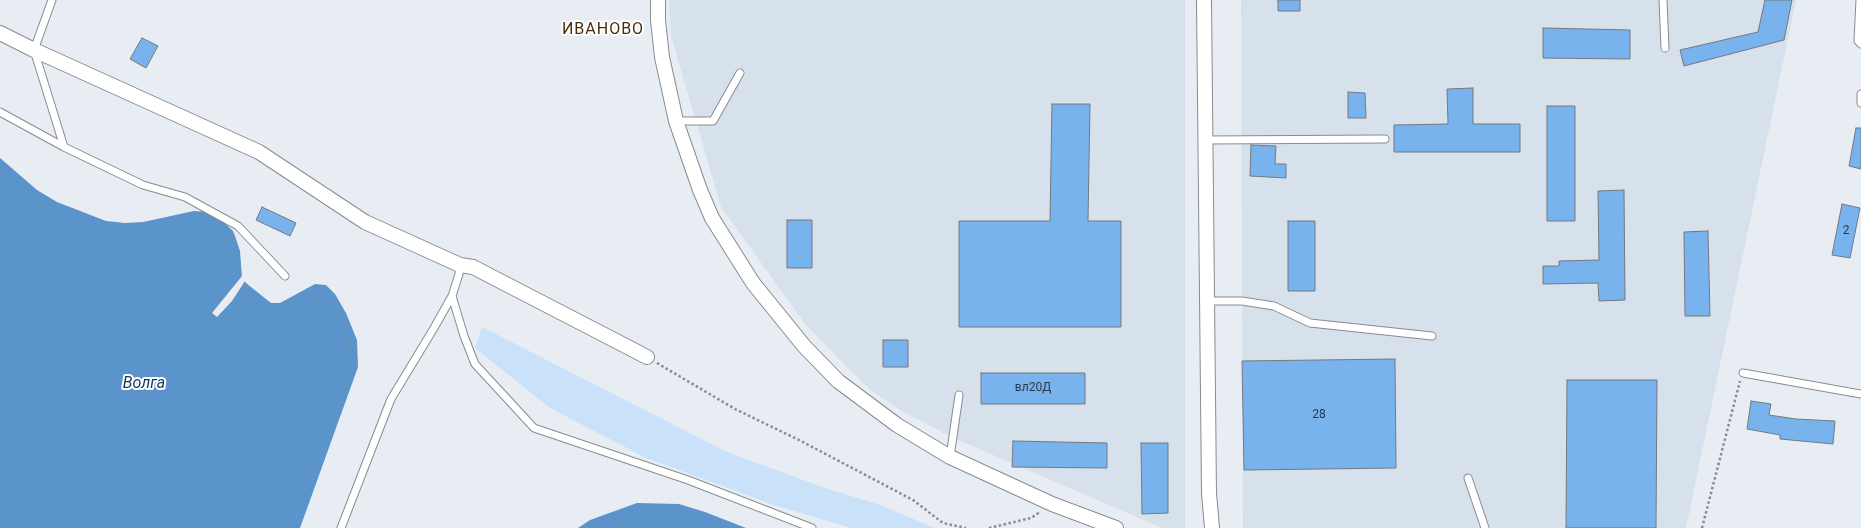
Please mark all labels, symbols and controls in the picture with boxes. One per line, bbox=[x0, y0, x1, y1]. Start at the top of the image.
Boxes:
district label: ИВАНОВО bbox=[561, 20, 645, 40]
house number: 2 bbox=[1843, 224, 1849, 238]
water label: Волга bbox=[123, 374, 165, 394]
house number: вл20Д bbox=[1015, 381, 1051, 395]
house number: 28 bbox=[1312, 408, 1326, 422]

